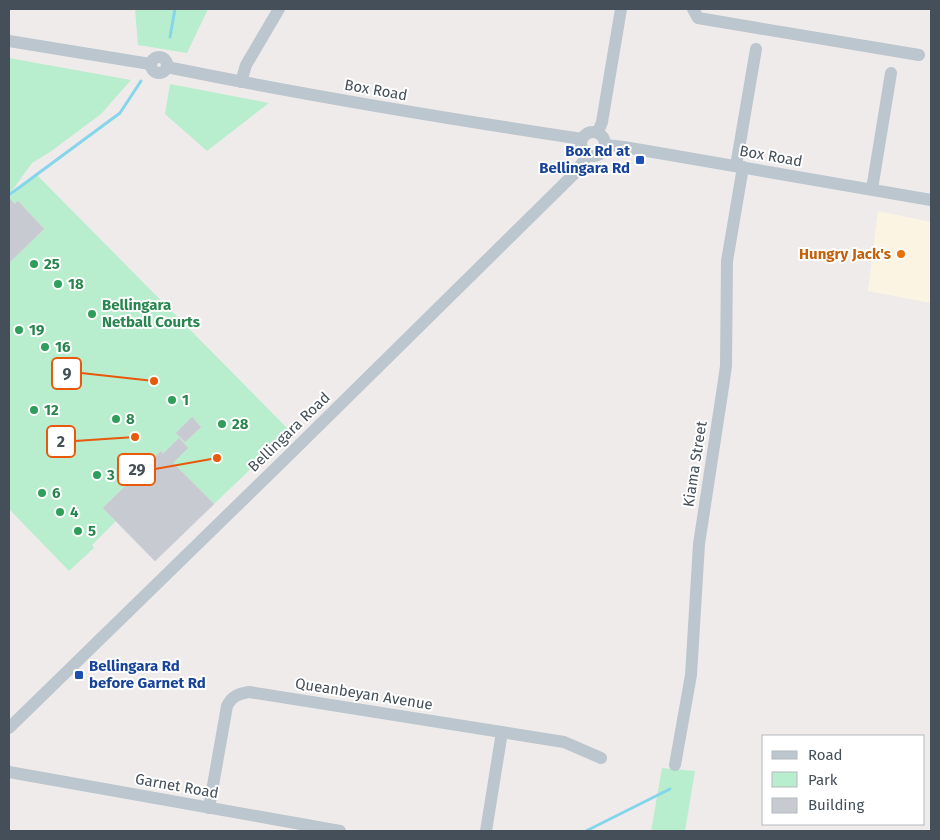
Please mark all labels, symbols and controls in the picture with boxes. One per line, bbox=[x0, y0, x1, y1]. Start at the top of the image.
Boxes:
street label: Box Road bbox=[343, 76, 409, 104]
place label: Box Rd at Bellingara Rd bbox=[539, 142, 630, 177]
street label: Box Road bbox=[738, 142, 804, 170]
marker: Box Rd at Bellingara Rd bbox=[634, 154, 646, 166]
place label: Hungry Jack's bbox=[799, 245, 891, 263]
marker: Hungry Jack's bbox=[895, 248, 907, 260]
place label: 25 bbox=[44, 255, 60, 273]
marker: 25 bbox=[28, 258, 40, 270]
place label: 18 bbox=[68, 275, 84, 293]
marker: 18 bbox=[52, 278, 64, 290]
place label: Bellingara Netball Courts bbox=[102, 296, 200, 331]
marker: Bellingara Netball Courts bbox=[86, 308, 98, 320]
place label: 19 bbox=[29, 321, 44, 339]
marker: 19 bbox=[13, 324, 25, 336]
place label: 16 bbox=[55, 338, 71, 356]
marker: 16 bbox=[39, 341, 51, 353]
callout: 9 bbox=[52, 358, 81, 389]
text: 9 bbox=[63, 364, 72, 383]
street label: Bellingara Road bbox=[244, 388, 334, 476]
place label: 1 bbox=[182, 391, 189, 409]
marker: 1 bbox=[166, 394, 178, 406]
place label: 12 bbox=[44, 401, 59, 419]
marker: 12 bbox=[28, 404, 40, 416]
place label: 8 bbox=[126, 410, 135, 428]
marker: 8 bbox=[110, 413, 122, 425]
place label: 28 bbox=[232, 415, 249, 433]
marker: 28 bbox=[216, 418, 228, 430]
street label: Kiama Street bbox=[679, 419, 711, 508]
callout: 2 bbox=[47, 426, 75, 457]
text: 2 bbox=[57, 432, 65, 451]
callout: 29 bbox=[118, 454, 155, 485]
text: 29 bbox=[128, 460, 146, 479]
place label: 3 bbox=[106, 466, 115, 484]
marker: 3 bbox=[91, 469, 103, 481]
place label: 6 bbox=[52, 484, 61, 502]
marker: 6 bbox=[36, 487, 48, 499]
place label: 4 bbox=[70, 503, 79, 521]
marker: 4 bbox=[54, 506, 66, 518]
place label: 5 bbox=[88, 522, 96, 540]
marker: 5 bbox=[72, 525, 84, 537]
place label: Bellingara Rd before Garnet Rd bbox=[89, 657, 206, 692]
marker: Bellingara Rd before Garnet Rd bbox=[73, 669, 85, 681]
street label: Queanbeyan Avenue bbox=[294, 674, 434, 714]
legend bbox=[762, 735, 925, 825]
text: Road bbox=[808, 746, 843, 764]
street label: Garnet Road bbox=[134, 770, 220, 802]
text: Park bbox=[808, 771, 838, 789]
text: Building bbox=[808, 796, 864, 814]

